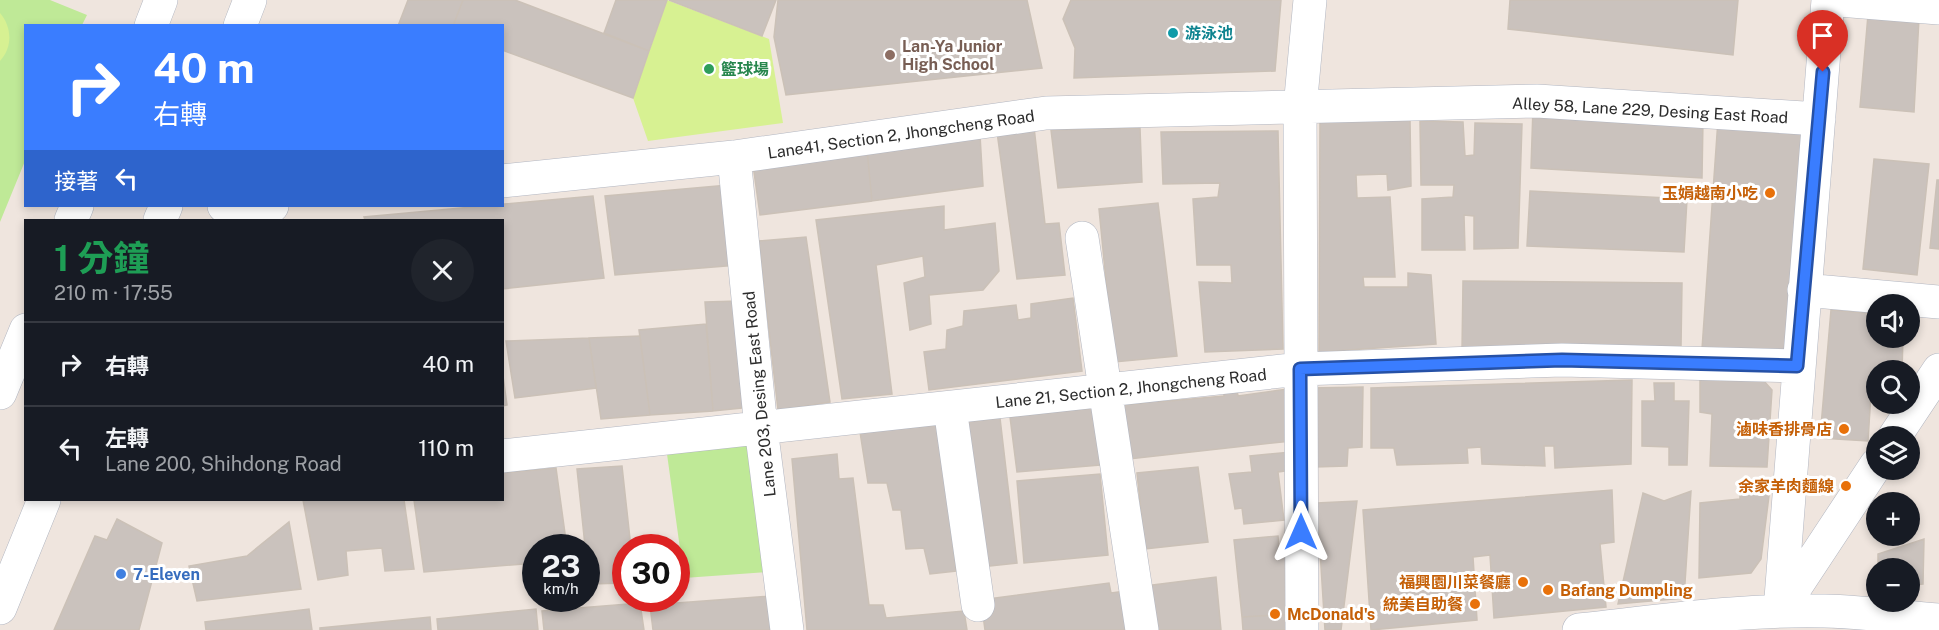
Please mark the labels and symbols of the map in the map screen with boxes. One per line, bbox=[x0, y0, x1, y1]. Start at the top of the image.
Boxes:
pin bbox=[1797, 10, 1848, 72]
place label: 游泳池 bbox=[1185, 24, 1233, 43]
marker: 游泳池 bbox=[1166, 26, 1180, 40]
place label: Lan-Ya Junior High School bbox=[902, 37, 1003, 74]
marker: Lan-Ya Junior High School bbox=[883, 48, 897, 62]
place label: 籃球場 bbox=[721, 60, 769, 79]
marker: 籃球場 bbox=[702, 62, 716, 76]
street label: Alley 58, Lane 229, Desing East Road bbox=[1511, 94, 1789, 127]
street label: Lane41, Section 2, Jhongcheng Road bbox=[766, 106, 1036, 163]
place label: 玉娟越南小吃 bbox=[1662, 184, 1758, 203]
marker: 玉娟越南小吃 bbox=[1763, 186, 1777, 200]
street label: Lane 203, Desing East Road bbox=[739, 290, 780, 498]
street label: Lane 21, Section 2, Jhongcheng Road bbox=[995, 365, 1268, 412]
place label: 滷味香排骨店 bbox=[1736, 420, 1832, 439]
marker: 滷味香排骨店 bbox=[1837, 422, 1851, 436]
place label: 余家羊肉麵線 bbox=[1738, 477, 1834, 496]
marker: 余家羊肉麵線 bbox=[1839, 479, 1853, 493]
position arrow bbox=[1269, 500, 1333, 564]
speed limit sign: 30 bbox=[612, 534, 690, 612]
place label: 7-Eleven bbox=[133, 565, 200, 584]
marker: 7-Eleven bbox=[114, 567, 128, 581]
place label: 福興園川菜餐廳 bbox=[1399, 573, 1511, 592]
marker: 福興園川菜餐廳 bbox=[1516, 575, 1530, 589]
place label: Bafang Dumpling bbox=[1560, 581, 1693, 600]
marker: Bafang Dumpling bbox=[1541, 583, 1555, 597]
place label: 統美自助餐 bbox=[1383, 595, 1463, 614]
marker: 統美自助餐 bbox=[1468, 597, 1482, 611]
place label: McDonald's bbox=[1287, 605, 1375, 624]
marker: McDonald's bbox=[1268, 607, 1282, 621]

